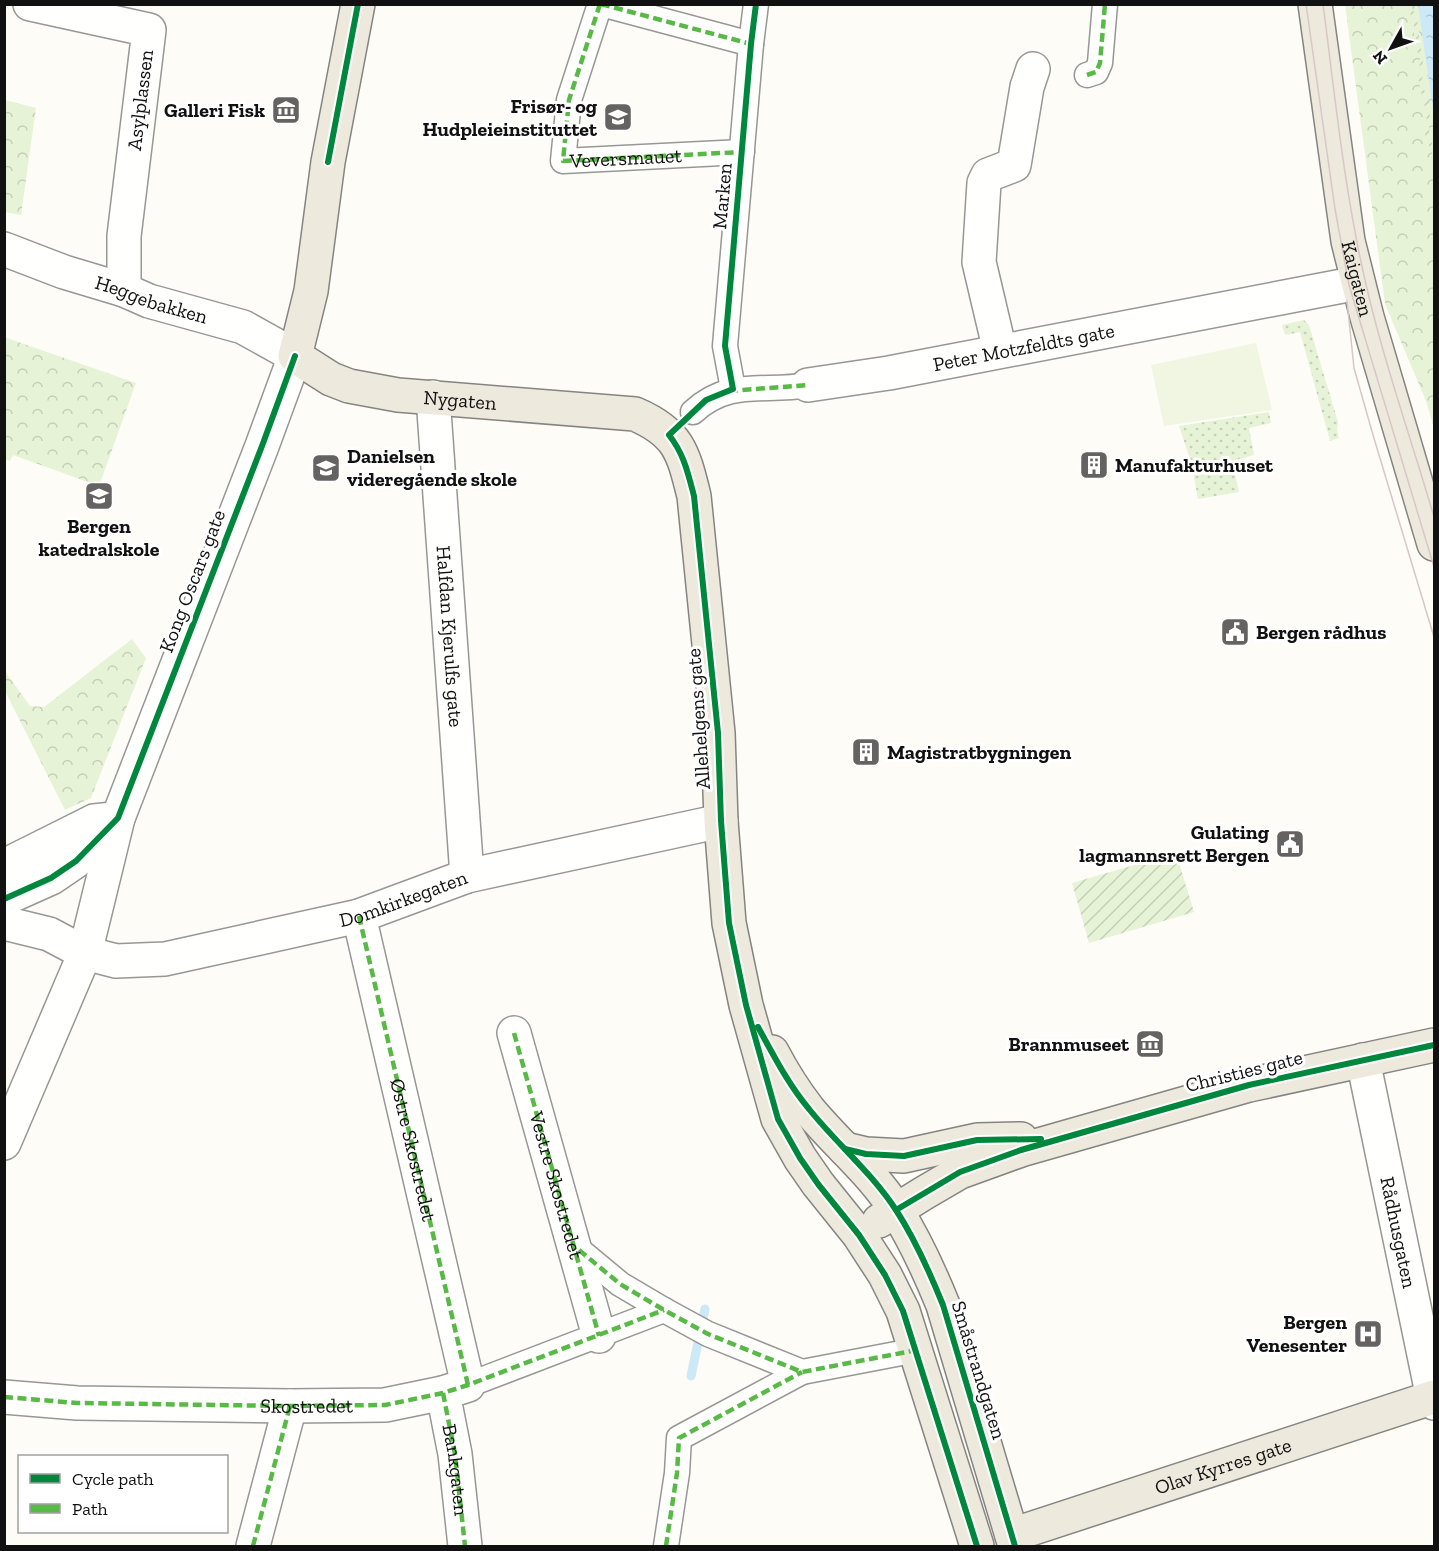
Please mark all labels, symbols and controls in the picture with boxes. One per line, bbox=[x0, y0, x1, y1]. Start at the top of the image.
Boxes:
north arrow bbox=[1361, 18, 1421, 78]
text: N bbox=[1369, 47, 1391, 68]
street label: Asylplassen bbox=[122, 48, 158, 152]
museum icon: Galleri Fisk bbox=[270, 94, 302, 126]
place label: Frisør- og Hudpleieinstituttet bbox=[422, 94, 598, 141]
place label: Galleri Fisk bbox=[164, 98, 265, 122]
school or university icon: Frisør- og Hudpleieinstituttet bbox=[602, 101, 634, 133]
street label: Veversmauet bbox=[568, 143, 683, 173]
street label: Marken bbox=[707, 161, 737, 230]
street label: Kaigaten bbox=[1336, 238, 1379, 319]
street label: Heggebakken bbox=[92, 270, 211, 329]
street label: Peter Motzfeldts gate bbox=[931, 318, 1116, 376]
street label: Nygaten bbox=[423, 385, 498, 415]
place label: Danielsen videregående skole bbox=[347, 444, 517, 491]
building icon: Manufakturhuset bbox=[1078, 449, 1110, 481]
school or university icon: Danielsen videregående skole bbox=[310, 452, 342, 484]
place label: Manufakturhuset bbox=[1115, 453, 1274, 477]
school or university icon: Bergen katedralskole bbox=[83, 480, 115, 512]
street label: Kong Oscars gate bbox=[154, 506, 230, 656]
place label: Bergen katedralskole bbox=[39, 514, 160, 561]
street label: Halfdan Kjerulfs gate bbox=[432, 545, 468, 728]
public building icon: Bergen rådhus bbox=[1219, 616, 1251, 648]
place label: Bergen rådhus bbox=[1256, 620, 1386, 644]
street label: Allehelgens gate bbox=[681, 648, 715, 790]
building icon: Magistratbygningen bbox=[850, 736, 882, 768]
place label: Magistratbygningen bbox=[887, 740, 1071, 764]
place label: Gulating lagmannsrett Bergen bbox=[1079, 820, 1270, 867]
public building icon: Gulating lagmannsrett Bergen bbox=[1274, 828, 1306, 860]
street label: Domkirkegaten bbox=[337, 865, 471, 932]
museum icon: Brannmuseet bbox=[1134, 1028, 1166, 1060]
place label: Brannmuseet bbox=[1008, 1032, 1130, 1056]
street label: Christies gate bbox=[1183, 1045, 1305, 1097]
street label: Østre Skostredet bbox=[385, 1076, 442, 1224]
street label: Vestre Skostredet bbox=[524, 1108, 589, 1262]
street label: Rådhusgaten bbox=[1375, 1175, 1422, 1291]
street label: Småstrandgaten bbox=[947, 1298, 1012, 1442]
place label: Bergen Venesenter bbox=[1247, 1310, 1347, 1357]
hospital icon: Bergen Venesenter bbox=[1352, 1318, 1384, 1350]
street label: Skostredet bbox=[260, 1393, 354, 1418]
street label: Bankgaten bbox=[437, 1422, 474, 1517]
street label: Olav Kyrres gate bbox=[1152, 1432, 1294, 1500]
legend bbox=[18, 1455, 228, 1533]
text: Cycle path bbox=[72, 1468, 154, 1490]
text: Path bbox=[72, 1498, 108, 1520]

